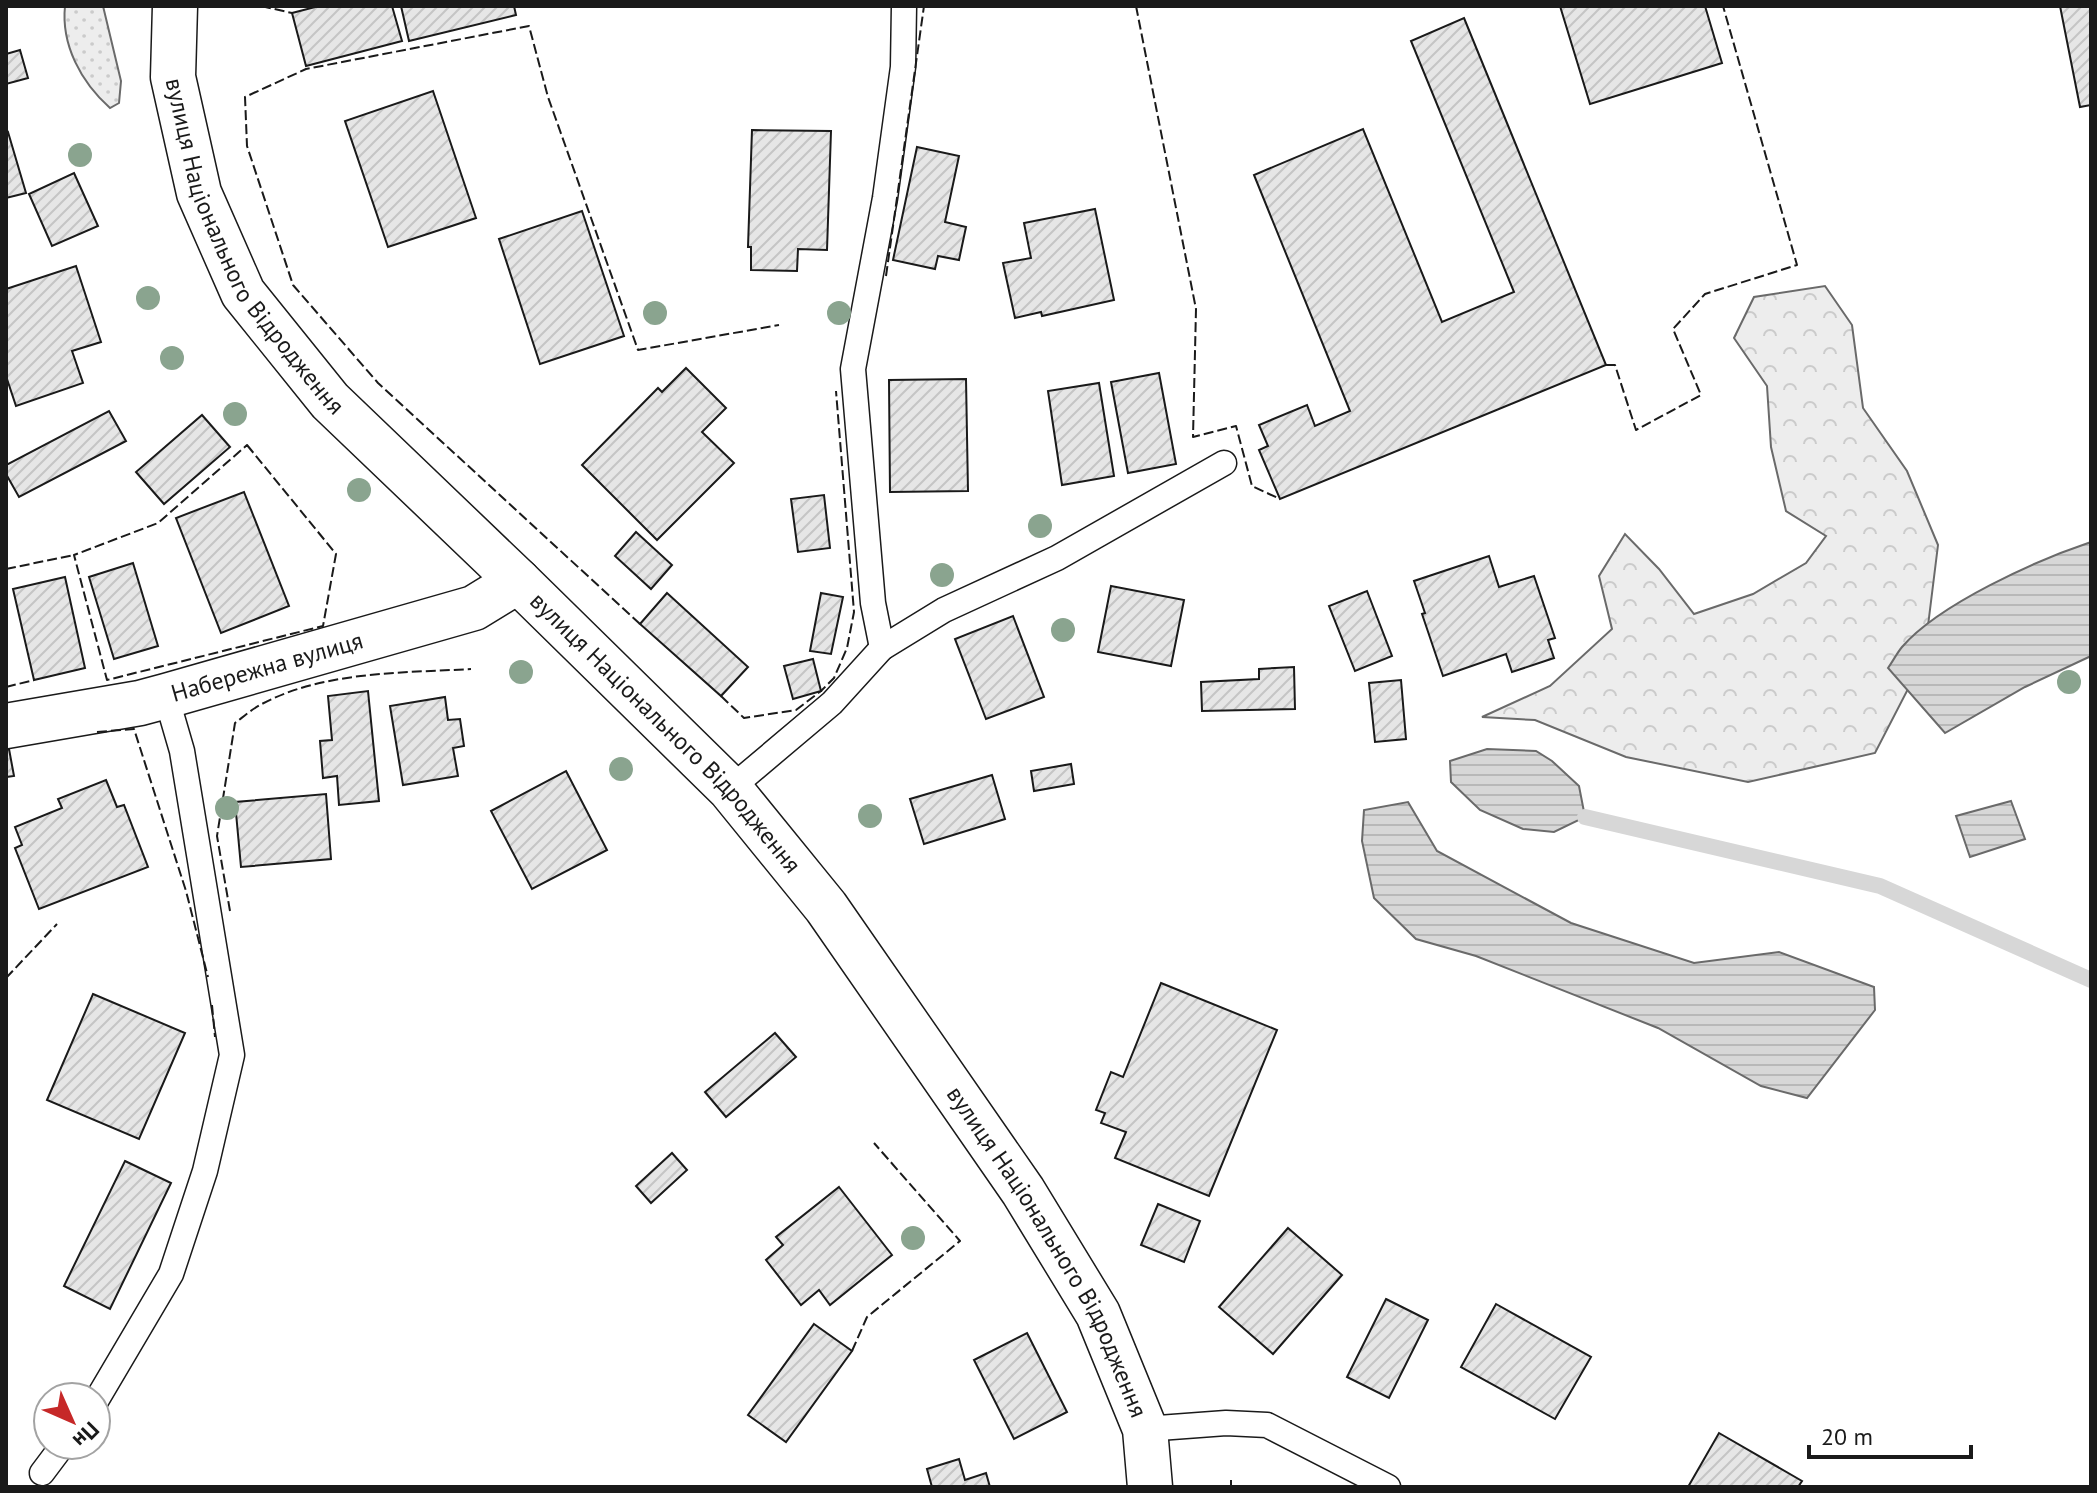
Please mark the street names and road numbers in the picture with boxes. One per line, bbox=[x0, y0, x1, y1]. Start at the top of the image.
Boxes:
street label: вулиця Національного Відродження bbox=[159, 75, 351, 421]
street label: вулиця Національного Відродження bbox=[524, 585, 808, 879]
street label: Набережна вулиця bbox=[168, 625, 366, 709]
street label: вулиця Національного Відродження bbox=[940, 1080, 1155, 1422]

